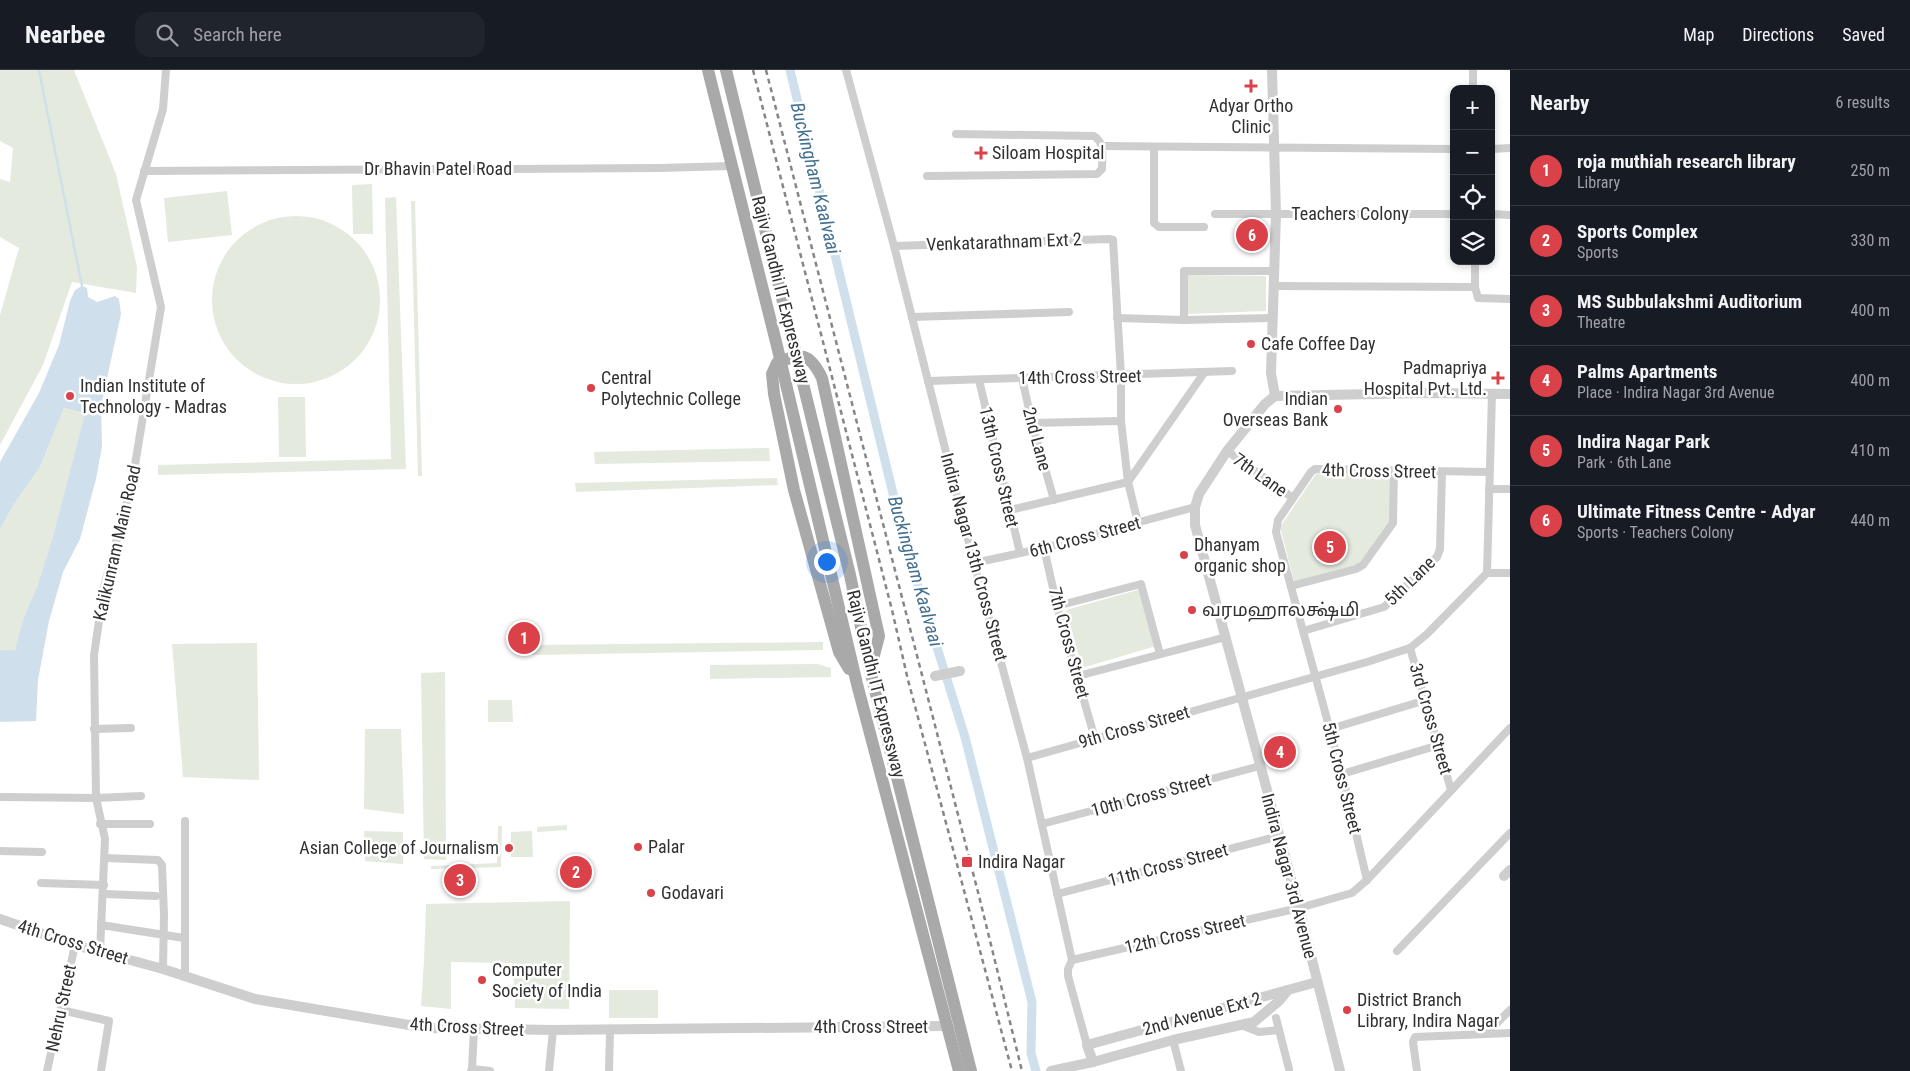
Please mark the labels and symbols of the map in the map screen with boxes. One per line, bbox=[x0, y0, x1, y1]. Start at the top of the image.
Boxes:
marker: Adyar Ortho Clinic bbox=[1244, 79, 1258, 93]
place label: Adyar Ortho Clinic bbox=[1209, 95, 1293, 137]
water label: Buckingham Kaalvaai bbox=[786, 100, 846, 257]
place label: Siloam Hospital bbox=[992, 142, 1104, 163]
marker: Siloam Hospital bbox=[974, 146, 988, 160]
street label: Dr Bhavin Patel Road bbox=[364, 158, 512, 179]
street label: Rajiv Gandhi IT Expressway bbox=[748, 194, 815, 387]
street label: Teachers Colony bbox=[1291, 203, 1409, 224]
pin: 6 bbox=[1236, 216, 1268, 254]
street label: Venkatarathnam Ext 2 bbox=[926, 228, 1082, 255]
place label: Cafe Coffee Day bbox=[1261, 333, 1376, 354]
marker: Cafe Coffee Day bbox=[1245, 338, 1257, 350]
place label: Padmapriya Hospital Pvt. Ltd. bbox=[1364, 357, 1487, 399]
street label: 14th Cross Street bbox=[1018, 365, 1142, 388]
place label: Central Polytechnic College bbox=[601, 367, 741, 409]
marker: Padmapriya Hospital Pvt. Ltd. bbox=[1491, 371, 1505, 385]
place label: Indian Institute of Technology - Madras bbox=[80, 375, 227, 417]
marker: Central Polytechnic College bbox=[585, 382, 597, 394]
place label: Indian Overseas Bank bbox=[1223, 388, 1328, 430]
marker: Indian Institute of Technology - Madras bbox=[64, 390, 76, 402]
marker: Indian Overseas Bank bbox=[1332, 403, 1344, 415]
street label: 13th Cross Street bbox=[975, 405, 1024, 529]
street label: 2nd Lane bbox=[1019, 405, 1056, 473]
street label: 7th Lane bbox=[1229, 448, 1291, 501]
street label: Indira Nagar 13th Cross Street bbox=[937, 451, 1012, 663]
street label: 4th Cross Street bbox=[1322, 459, 1436, 482]
street label: Kalikunram Main Road bbox=[88, 463, 145, 623]
water label: Buckingham Kaalvaai bbox=[883, 493, 948, 650]
street label: 6th Cross Street bbox=[1027, 512, 1143, 561]
pin: 5 bbox=[1314, 528, 1346, 566]
place label: Dhanyam organic shop bbox=[1194, 534, 1286, 576]
your location bbox=[814, 549, 840, 575]
marker: Dhanyam organic shop bbox=[1178, 549, 1190, 561]
street label: 5th Lane bbox=[1380, 552, 1439, 610]
street label: 7th Cross Street bbox=[1045, 585, 1094, 701]
street label: Rajiv Gandhi IT Expressway bbox=[843, 588, 910, 781]
place label: வரமஹாலக்ஷ்மி bbox=[1202, 599, 1360, 622]
marker: வரமஹாலக்ஷ்மி bbox=[1186, 604, 1198, 616]
pin: 1 bbox=[508, 619, 540, 657]
street label: 3rd Cross Street bbox=[1406, 661, 1457, 777]
street label: 9th Cross Street bbox=[1076, 701, 1192, 752]
street label: 5th Cross Street bbox=[1318, 720, 1367, 836]
pin: 4 bbox=[1264, 733, 1296, 771]
street label: 10th Cross Street bbox=[1089, 768, 1213, 821]
street label: Indira Nagar 3rd Avenue bbox=[1257, 791, 1322, 961]
place label: Palar bbox=[648, 836, 685, 857]
place label: Asian College of Journalism bbox=[299, 837, 499, 858]
street label: 11th Cross Street bbox=[1106, 838, 1230, 891]
marker: Palar bbox=[632, 841, 644, 853]
marker: Asian College of Journalism bbox=[503, 842, 515, 854]
place label: Indira Nagar bbox=[978, 851, 1065, 872]
pin: 2 bbox=[560, 853, 592, 891]
marker: Indira Nagar bbox=[960, 855, 974, 869]
pin: 3 bbox=[444, 861, 476, 899]
place label: Godavari bbox=[661, 882, 724, 903]
marker: Godavari bbox=[645, 887, 657, 899]
street label: 12th Cross Street bbox=[1123, 909, 1247, 958]
street label: 4th Cross Street bbox=[15, 915, 131, 968]
place label: Computer Society of India bbox=[492, 959, 602, 1001]
street label: Nehru Street bbox=[41, 962, 80, 1053]
marker: Computer Society of India bbox=[476, 974, 488, 986]
street label: 2nd Avenue Ext 2 bbox=[1140, 988, 1264, 1039]
place label: District Branch Library, Indira Nagar bbox=[1357, 989, 1500, 1031]
marker: District Branch Library, Indira Nagar bbox=[1341, 1004, 1353, 1016]
street label: 4th Cross Street bbox=[409, 1013, 525, 1040]
street label: 4th Cross Street bbox=[814, 1016, 928, 1037]

